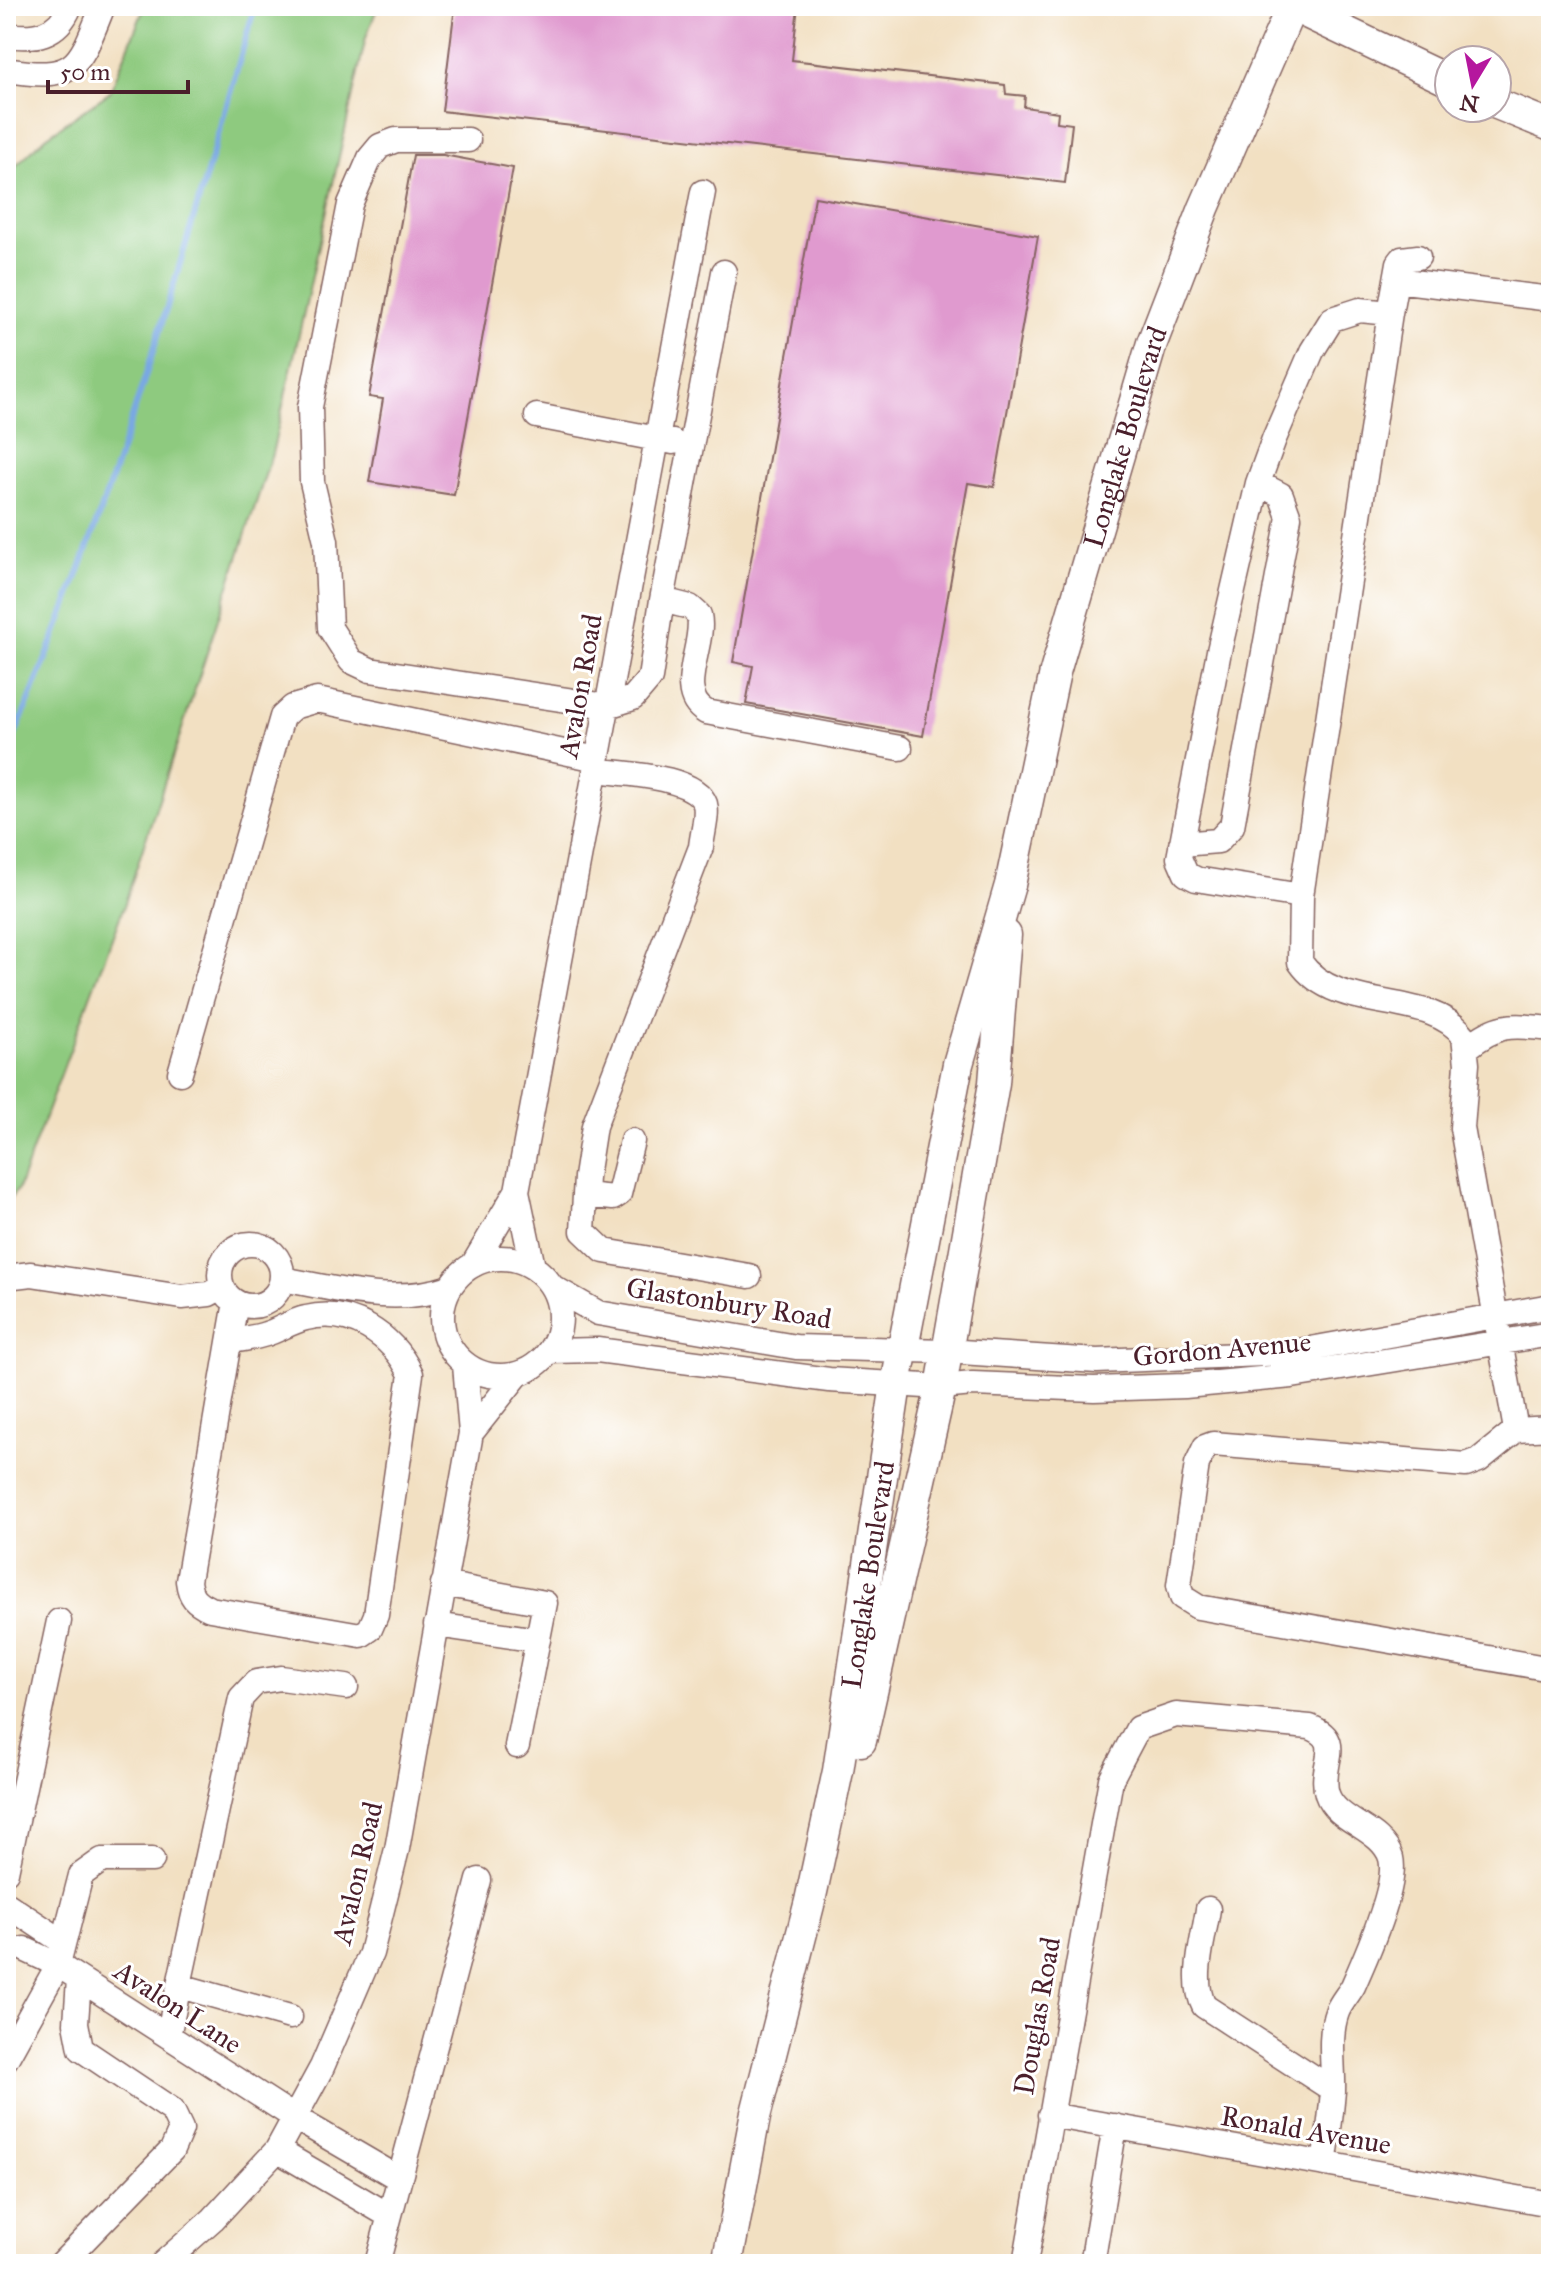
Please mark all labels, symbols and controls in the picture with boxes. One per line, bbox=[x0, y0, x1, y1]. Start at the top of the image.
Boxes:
scale bar bbox=[48, 44, 188, 94]
north arrow bbox=[1433, 44, 1513, 124]
text: 50 m bbox=[60, 57, 110, 87]
text: N bbox=[1458, 88, 1481, 118]
street label: Longlake Boulevard bbox=[1075, 321, 1174, 552]
street label: Avalon Road bbox=[550, 611, 610, 762]
street label: Glastonbury Road bbox=[624, 1270, 834, 1336]
street label: Gordon Avenue bbox=[1131, 1324, 1313, 1374]
street label: Longlake Boulevard bbox=[833, 1459, 902, 1691]
street label: Avalon Road bbox=[323, 1798, 390, 1949]
street label: Douglas Road bbox=[1006, 1934, 1068, 2098]
street label: Avalon Lane bbox=[107, 1952, 248, 2061]
street label: Ronald Avenue bbox=[1218, 2098, 1394, 2162]

